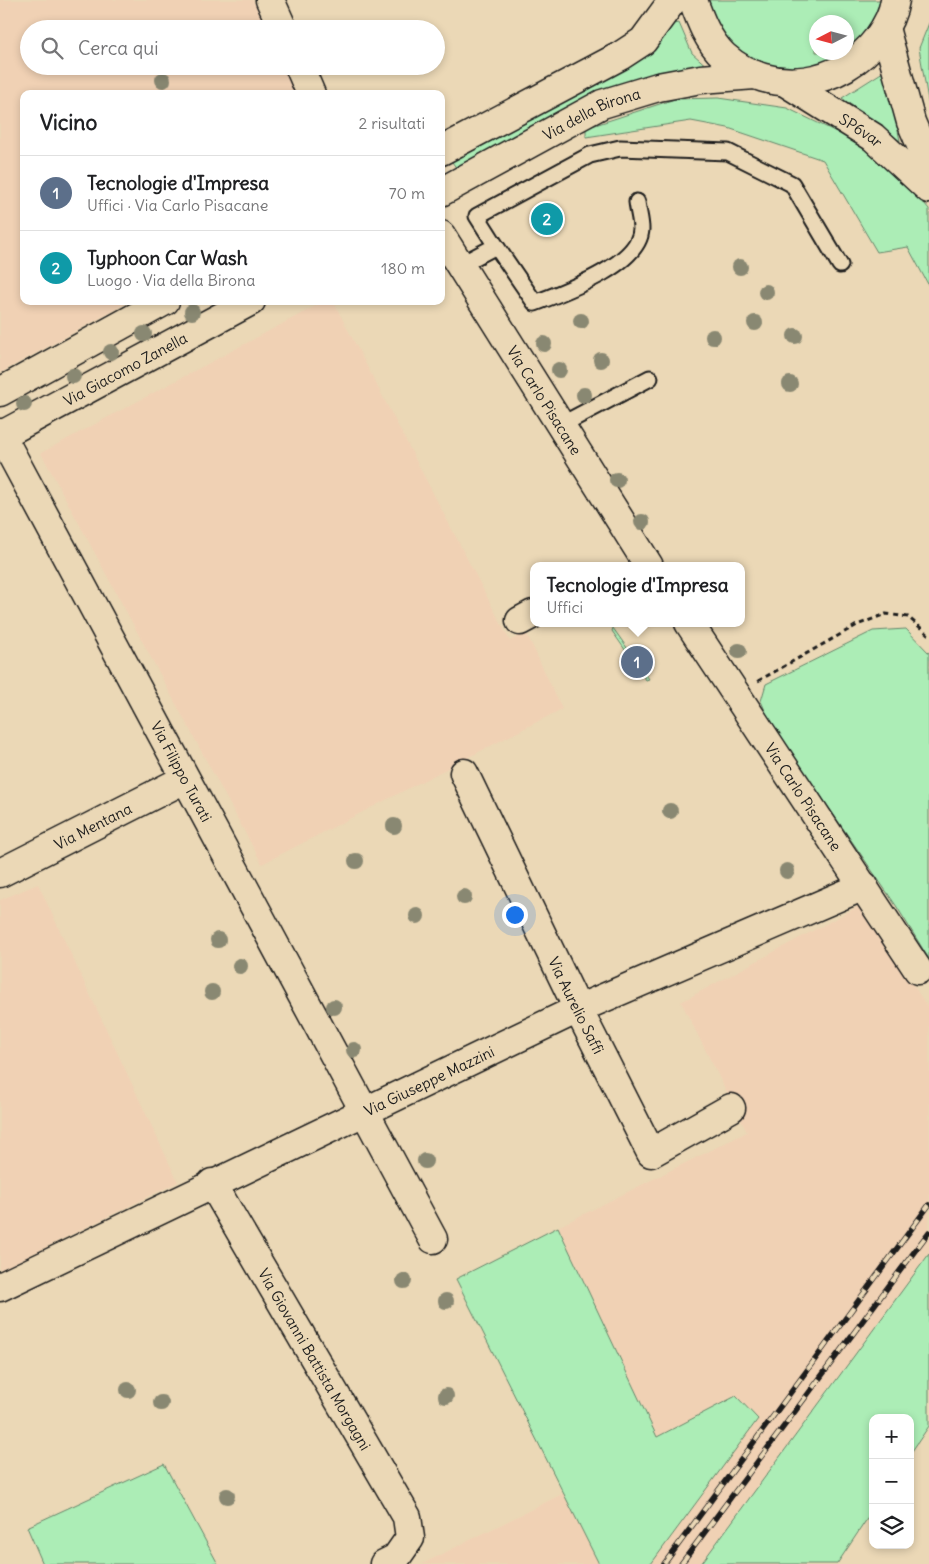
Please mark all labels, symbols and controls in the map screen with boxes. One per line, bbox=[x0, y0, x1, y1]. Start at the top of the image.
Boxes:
north arrow bbox=[809, 15, 854, 60]
search box bbox=[20, 20, 445, 75]
icon: search bbox=[38, 34, 66, 62]
text: Cerca qui bbox=[78, 36, 159, 60]
street label: Via della Birona bbox=[539, 83, 643, 144]
text: Vicino bbox=[40, 109, 97, 136]
street label: SP6var bbox=[836, 109, 887, 151]
text: 2 risultati bbox=[359, 113, 425, 133]
text: Tecnologie d'Impresa bbox=[87, 171, 269, 195]
text: 1 bbox=[53, 183, 59, 203]
text: 70 m bbox=[389, 183, 425, 203]
text: Uffici · Via Carlo Pisacane bbox=[87, 195, 268, 215]
pin: 2 bbox=[531, 200, 563, 238]
text: Typhoon Car Wash bbox=[87, 246, 248, 270]
text: 2 bbox=[52, 258, 60, 278]
text: 180 m bbox=[381, 258, 425, 278]
text: Luogo · Via della Birona bbox=[87, 270, 255, 290]
street label: Via Giacomo Zanella bbox=[60, 328, 191, 410]
street label: Via Carlo Pisacane bbox=[503, 342, 586, 458]
popup bbox=[530, 562, 745, 627]
text: Tecnologie d'Impresa bbox=[546, 573, 729, 597]
text: Uffici bbox=[546, 597, 583, 617]
pin: 1 bbox=[621, 643, 653, 681]
street label: Via Filippo Turati bbox=[147, 718, 216, 825]
street label: Via Carlo Pisacane bbox=[761, 739, 846, 854]
street label: Via Mentana bbox=[51, 798, 135, 854]
your location bbox=[502, 902, 528, 928]
street label: Via Aurelio Saffi bbox=[545, 953, 609, 1057]
street label: Via Giuseppe Mazzini bbox=[361, 1041, 497, 1120]
street label: Via Giovanni Battista Morgagni bbox=[254, 1265, 375, 1454]
map controls bbox=[869, 1414, 914, 1549]
button: + bbox=[869, 1414, 914, 1459]
button: − bbox=[869, 1459, 914, 1504]
button: layers bbox=[869, 1504, 914, 1549]

